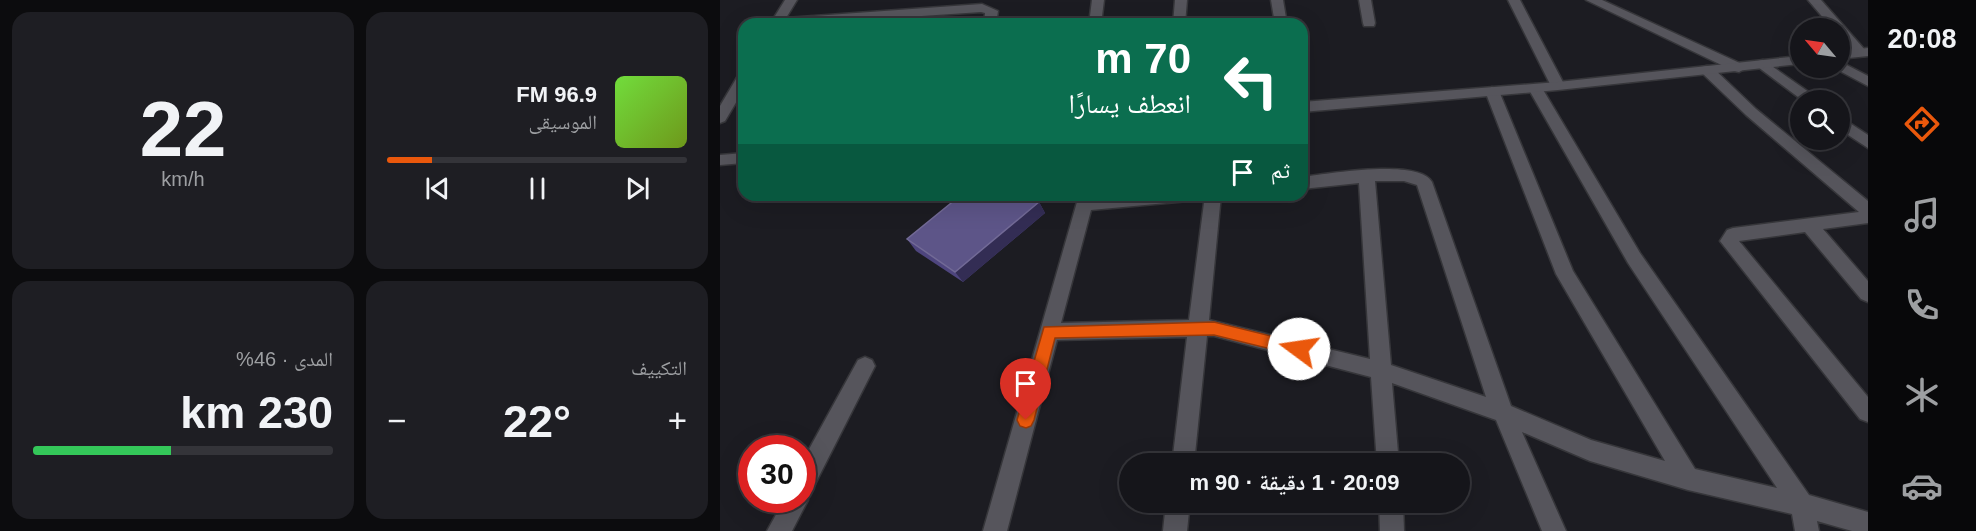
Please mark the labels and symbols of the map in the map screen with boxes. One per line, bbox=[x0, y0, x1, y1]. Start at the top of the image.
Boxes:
north arrow bbox=[1790, 18, 1850, 78]
position arrow bbox=[1267, 317, 1331, 381]
pin bbox=[1000, 358, 1051, 420]
speed limit sign: 30 bbox=[738, 435, 816, 513]

